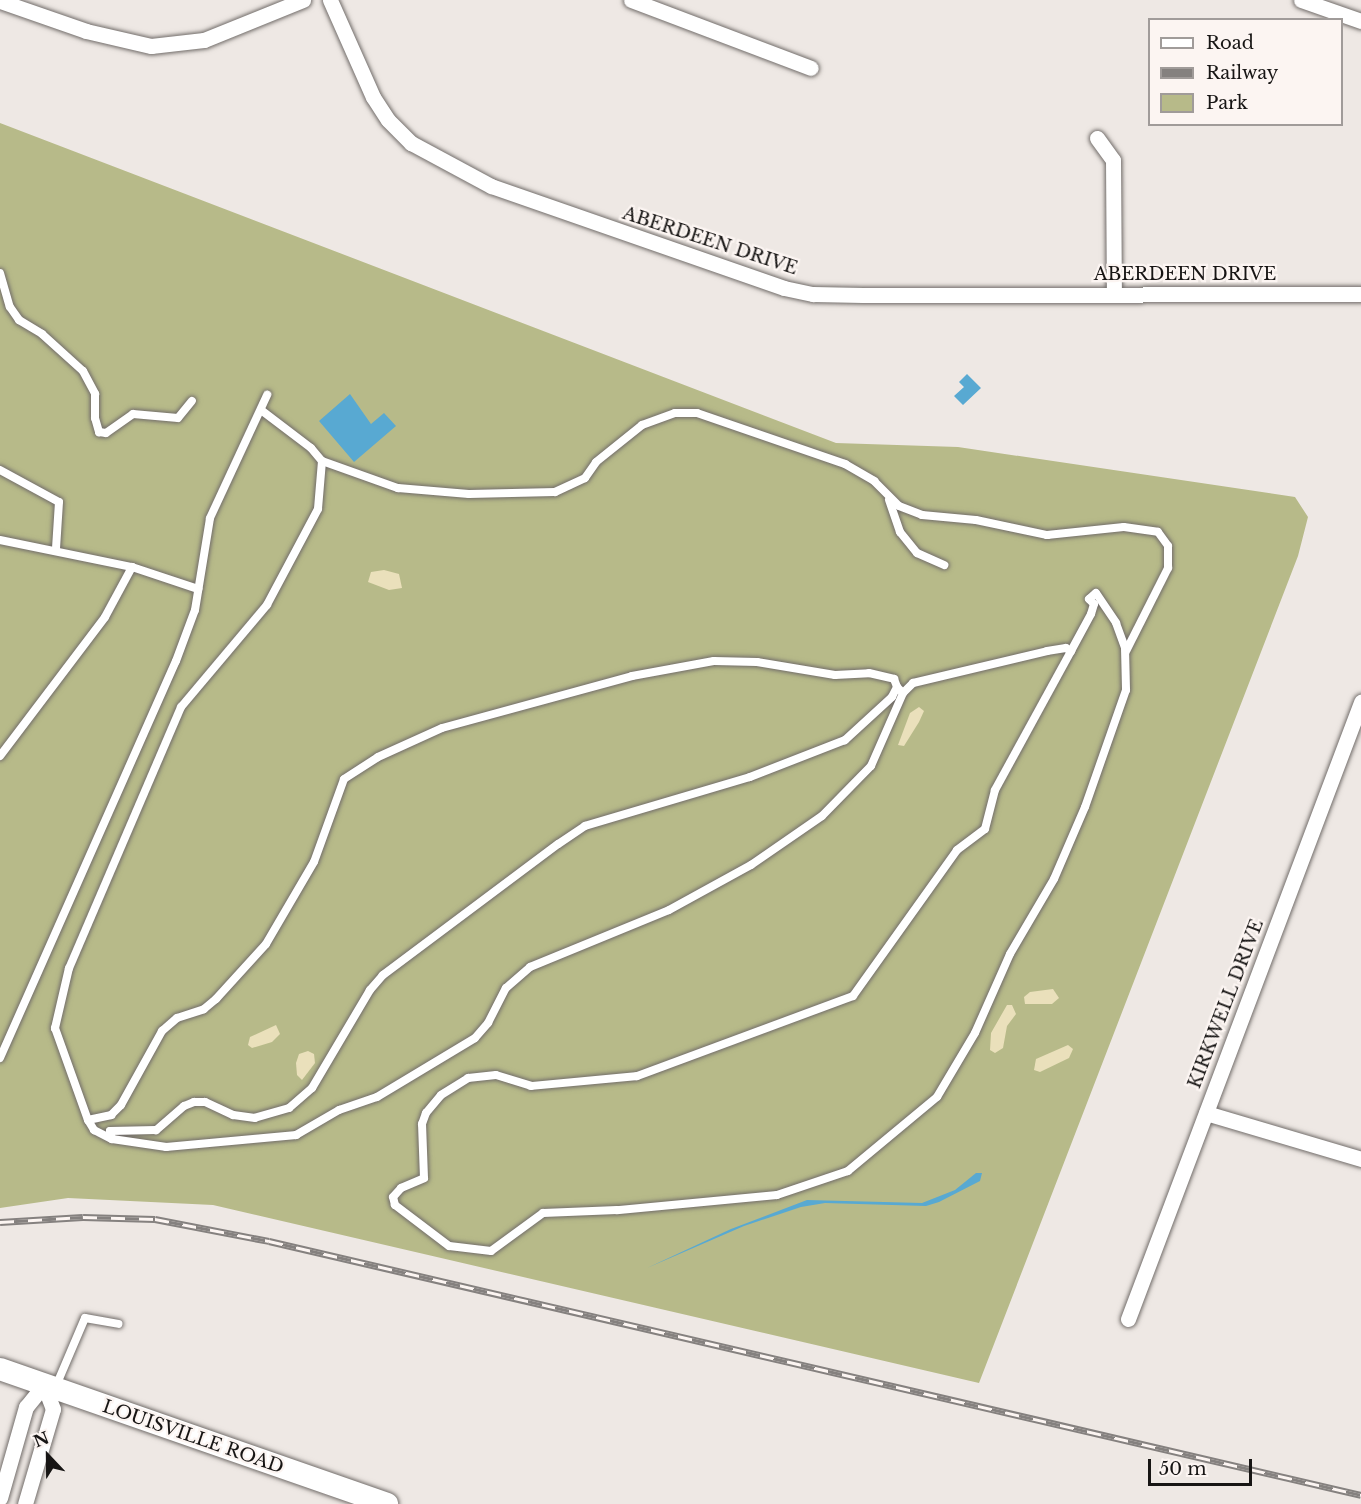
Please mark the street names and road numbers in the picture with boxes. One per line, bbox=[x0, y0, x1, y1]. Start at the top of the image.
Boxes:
street label: ABERDEEN DRIVE bbox=[620, 203, 800, 279]
street label: ABERDEEN DRIVE bbox=[1094, 263, 1276, 285]
street label: KIRKWELL DRIVE bbox=[1184, 916, 1268, 1092]
street label: LOUISVILLE ROAD bbox=[99, 1396, 287, 1478]

